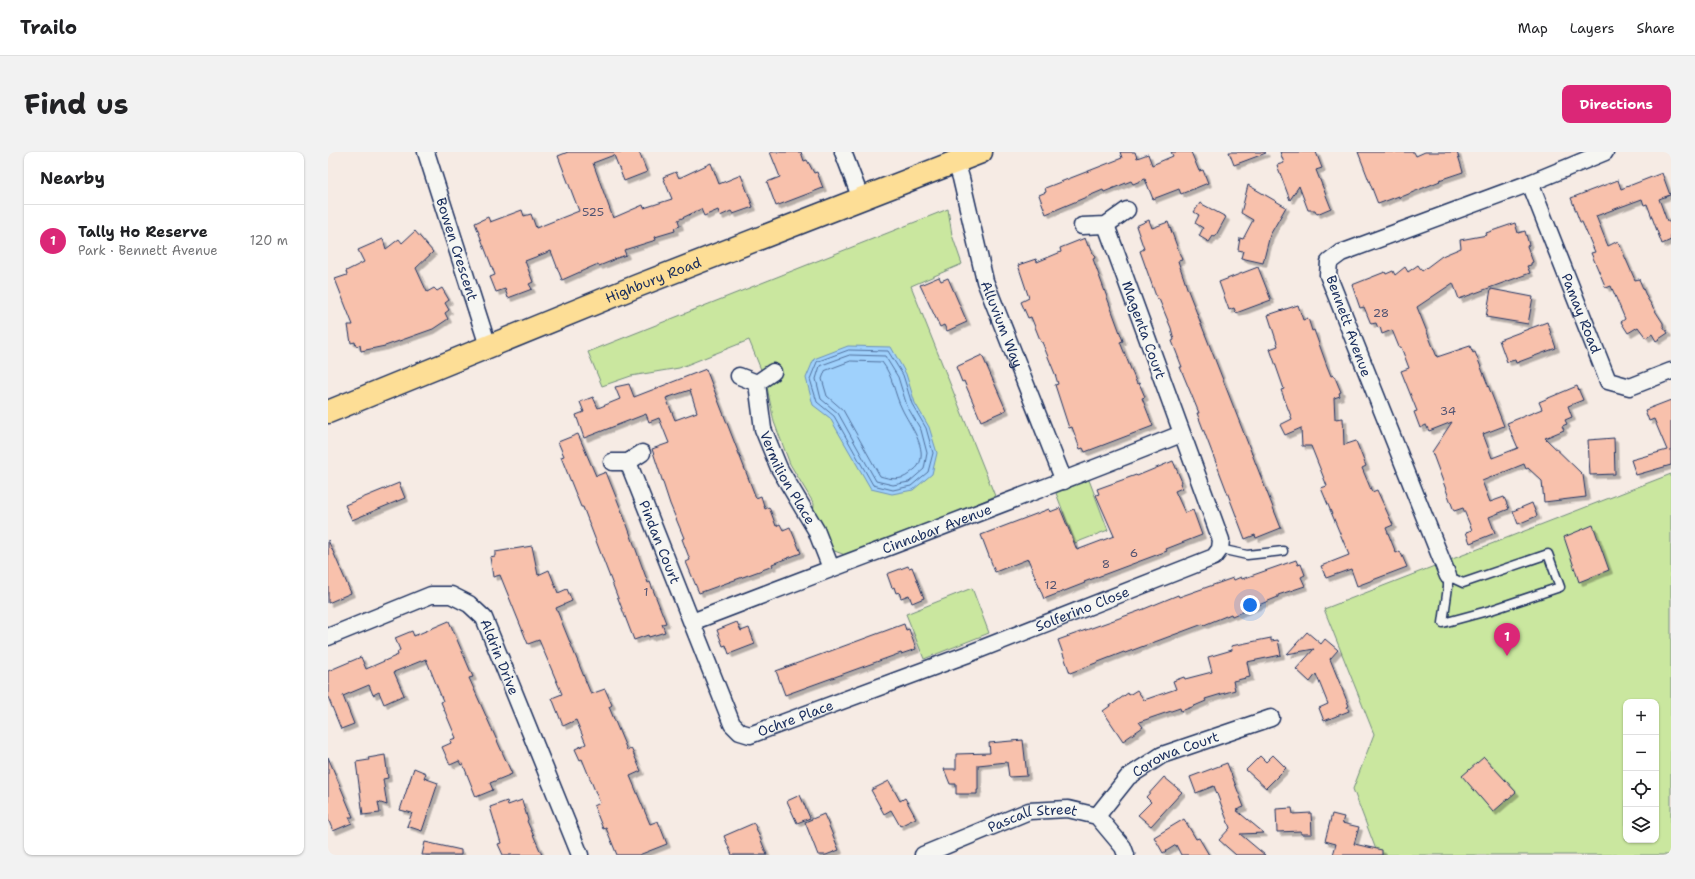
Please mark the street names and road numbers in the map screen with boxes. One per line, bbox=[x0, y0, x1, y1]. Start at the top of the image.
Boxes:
street label: Bowen Crescent bbox=[432, 195, 482, 303]
street label: Highbury Road bbox=[603, 253, 704, 307]
street label: Pamay Road bbox=[1557, 271, 1605, 356]
street label: Bennett Avenue bbox=[1322, 273, 1376, 379]
street label: Alluvium Way bbox=[977, 278, 1027, 370]
street label: Magenta Court bbox=[1118, 279, 1170, 381]
street label: Vermilion Place bbox=[756, 428, 820, 528]
street label: Pindan Court bbox=[635, 498, 684, 586]
street label: Cinnabar Avenue bbox=[880, 500, 994, 558]
street label: Solferino Close bbox=[1033, 582, 1132, 636]
street label: Aldrin Drive bbox=[476, 616, 523, 698]
street label: Ochre Place bbox=[755, 696, 836, 740]
street label: Corowa Court bbox=[1129, 727, 1221, 781]
street label: Pascall Street bbox=[985, 800, 1079, 836]

